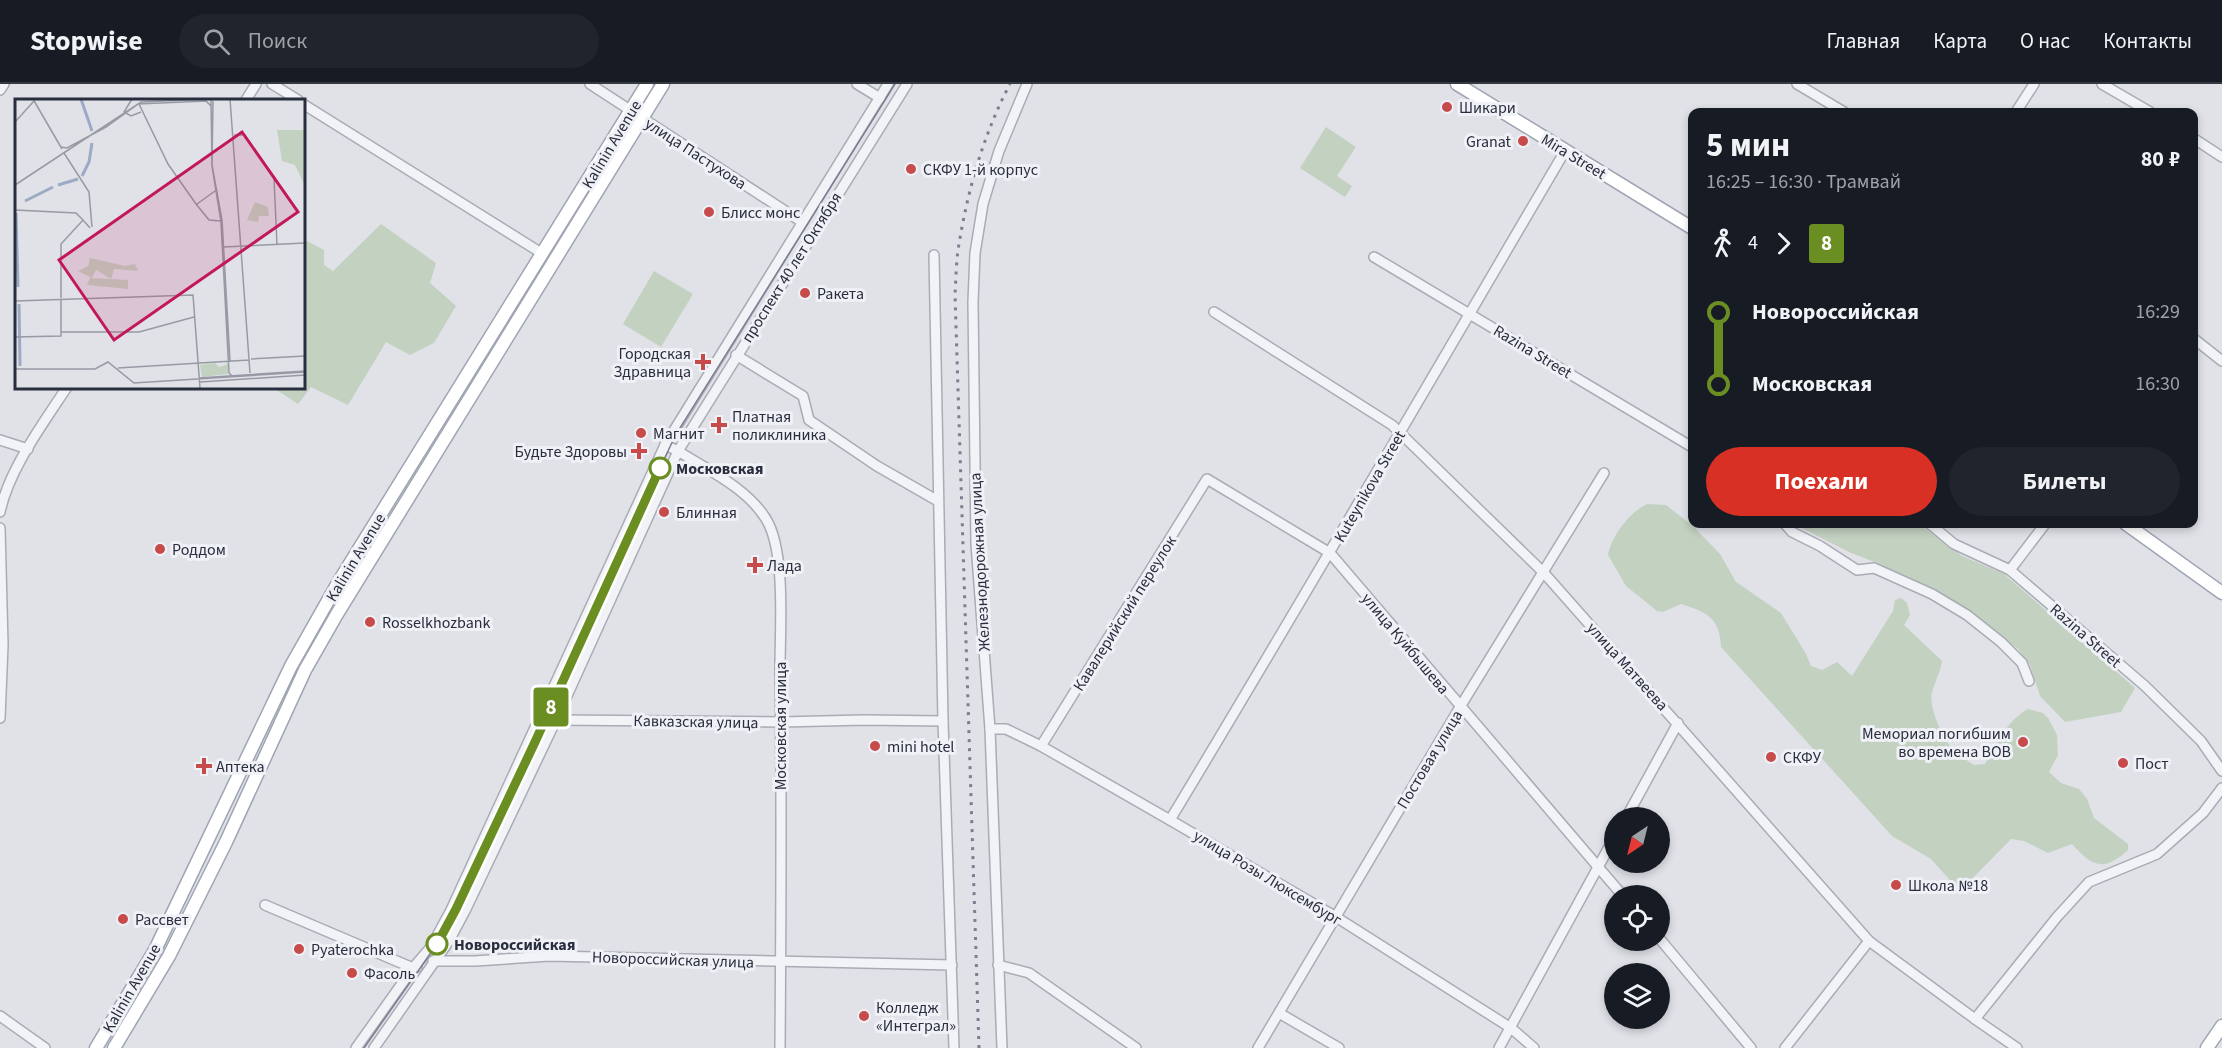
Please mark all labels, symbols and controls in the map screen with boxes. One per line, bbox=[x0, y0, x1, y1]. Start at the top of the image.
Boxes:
search box bbox=[179, 14, 599, 68]
text: Stopwise bbox=[30, 21, 143, 61]
icon: search bbox=[200, 25, 233, 58]
text: Поиск bbox=[248, 25, 307, 57]
text: Главная bbox=[1827, 26, 1900, 56]
text: Карта bbox=[1933, 26, 1987, 56]
text: О нас bbox=[2020, 26, 2070, 56]
text: Контакты bbox=[2103, 26, 2192, 56]
street label: Kalinin Avenue bbox=[577, 96, 647, 193]
place label: Шикари bbox=[1459, 97, 1516, 119]
inset map bbox=[15, 99, 304, 388]
marker: Шикари bbox=[1440, 100, 1454, 114]
street label: улица Пастухова bbox=[640, 113, 751, 195]
text: 5 мин bbox=[1706, 122, 1790, 169]
street label: Mira Street bbox=[1537, 129, 1611, 185]
place label: Granat bbox=[1466, 131, 1512, 153]
marker: Granat bbox=[1516, 134, 1530, 148]
text: 80 ₽ bbox=[2141, 143, 2180, 175]
place label: СКФУ 1-й корпус bbox=[923, 159, 1038, 181]
marker: СКФУ 1-й корпус bbox=[904, 162, 918, 176]
text: 16:25 – 16:30 · Трамвай bbox=[1706, 168, 1901, 196]
street label: проспект 40 лет Октября bbox=[737, 188, 847, 347]
place label: Блисс монс bbox=[721, 202, 800, 224]
marker: Блисс монс bbox=[702, 205, 716, 219]
icon: walk bbox=[1706, 227, 1739, 260]
icon: forward bbox=[1767, 227, 1800, 260]
text: 8 bbox=[1821, 228, 1832, 258]
text: 4 bbox=[1748, 229, 1758, 257]
place label: Ракета bbox=[817, 283, 864, 305]
marker: Ракета bbox=[798, 286, 812, 300]
text: Новороссийская bbox=[1752, 296, 1919, 328]
text: 16:29 bbox=[2135, 298, 2180, 326]
street label: Razina Street bbox=[1489, 320, 1576, 384]
place label: Городская Здравница bbox=[614, 343, 691, 383]
marker: Городская Здравница bbox=[696, 355, 710, 369]
text: Московская bbox=[1752, 368, 1872, 400]
text: 16:30 bbox=[2135, 370, 2180, 398]
place label: Платная поликлиника bbox=[732, 406, 826, 446]
marker: Платная поликлиника bbox=[710, 416, 728, 434]
place label: Магнит bbox=[653, 423, 705, 445]
marker: Магнит bbox=[634, 426, 648, 440]
street label: Kuteynikova Street bbox=[1329, 426, 1411, 547]
place label: Будьте Здоровы bbox=[515, 441, 627, 463]
marker: Будьте Здоровы bbox=[632, 444, 646, 458]
button: Поехали bbox=[1706, 447, 1937, 516]
button: Билеты bbox=[1949, 447, 2180, 516]
marker: Московская bbox=[649, 457, 671, 479]
place label: Московская bbox=[676, 458, 763, 480]
street label: Железнодорожная улица bbox=[964, 472, 996, 652]
place label: Блинная bbox=[676, 502, 737, 524]
marker: Блинная bbox=[657, 505, 671, 519]
street label: Kalinin Avenue bbox=[321, 509, 391, 606]
street label: Кавалерийский переулок bbox=[1068, 532, 1182, 695]
place label: Роддом bbox=[172, 539, 226, 561]
marker: Роддом bbox=[153, 542, 167, 556]
place label: Лада bbox=[767, 555, 802, 577]
marker: Лада bbox=[748, 558, 762, 572]
street label: улица Куйбышева bbox=[1356, 588, 1454, 699]
street label: Razina Street bbox=[2045, 599, 2126, 673]
place label: Rosselkhozbank bbox=[382, 612, 490, 634]
marker: Rosselkhozbank bbox=[363, 615, 377, 629]
street label: улица Матвеева bbox=[1582, 618, 1673, 716]
street label: Московская улица bbox=[770, 662, 792, 790]
line badge: 8 bbox=[532, 688, 570, 726]
text: 8 bbox=[545, 692, 557, 722]
street label: Постовая улица bbox=[1392, 706, 1468, 813]
street label: Кавказская улица bbox=[633, 710, 759, 734]
place label: Мемориал погибшим во времена ВОВ bbox=[1862, 723, 2011, 763]
marker: Мемориал погибшим во времена ВОВ bbox=[2016, 735, 2030, 749]
place label: mini hotel bbox=[887, 736, 954, 758]
marker: mini hotel bbox=[868, 739, 882, 753]
place label: СКФУ bbox=[1783, 747, 1822, 769]
marker: СКФУ bbox=[1764, 750, 1778, 764]
place label: Пост bbox=[2135, 753, 2169, 775]
place label: Аптека bbox=[216, 756, 264, 778]
marker: Пост bbox=[2116, 756, 2130, 770]
marker: Аптека bbox=[197, 759, 211, 773]
north arrow bbox=[1604, 807, 1670, 873]
map controls bbox=[1604, 807, 1670, 1029]
street label: улица Розы Люксембург bbox=[1189, 825, 1346, 931]
place label: Школа №18 bbox=[1908, 875, 1988, 897]
marker: Школа №18 bbox=[1889, 878, 1903, 892]
button: locate bbox=[1604, 885, 1670, 951]
place label: Рассвет bbox=[135, 909, 189, 931]
marker: Рассвет bbox=[116, 912, 130, 926]
marker: Новороссийская bbox=[426, 933, 448, 955]
place label: Новороссийская bbox=[454, 934, 575, 956]
place label: Pyaterochka bbox=[311, 939, 394, 961]
street label: Kalinin Avenue bbox=[98, 940, 166, 1037]
marker: Pyaterochka bbox=[292, 942, 306, 956]
street label: Новороссийская улица bbox=[591, 946, 754, 974]
place label: Фасоль bbox=[364, 963, 416, 985]
button: layers bbox=[1604, 963, 1670, 1029]
marker: Фасоль bbox=[345, 966, 359, 980]
place label: Колледж «Интеграл» bbox=[876, 997, 956, 1037]
marker: Колледж «Интеграл» bbox=[857, 1009, 871, 1023]

